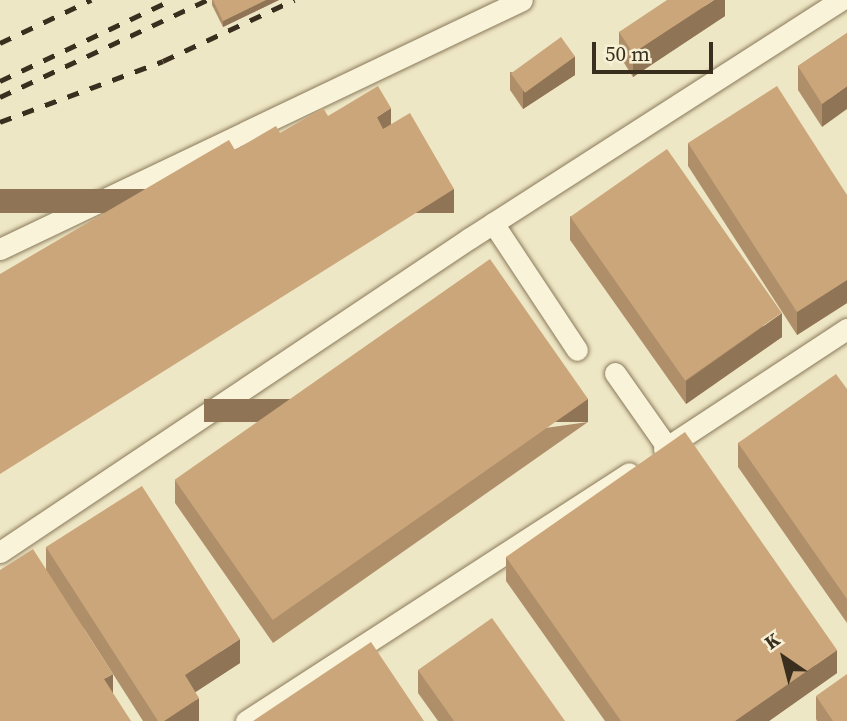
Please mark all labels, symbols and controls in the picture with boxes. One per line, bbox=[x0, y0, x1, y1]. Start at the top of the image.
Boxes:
scale bar bbox=[595, 28, 716, 72]
text: 50 m bbox=[605, 39, 650, 68]
north arrow bbox=[749, 623, 819, 693]
text: K bbox=[759, 626, 785, 655]

